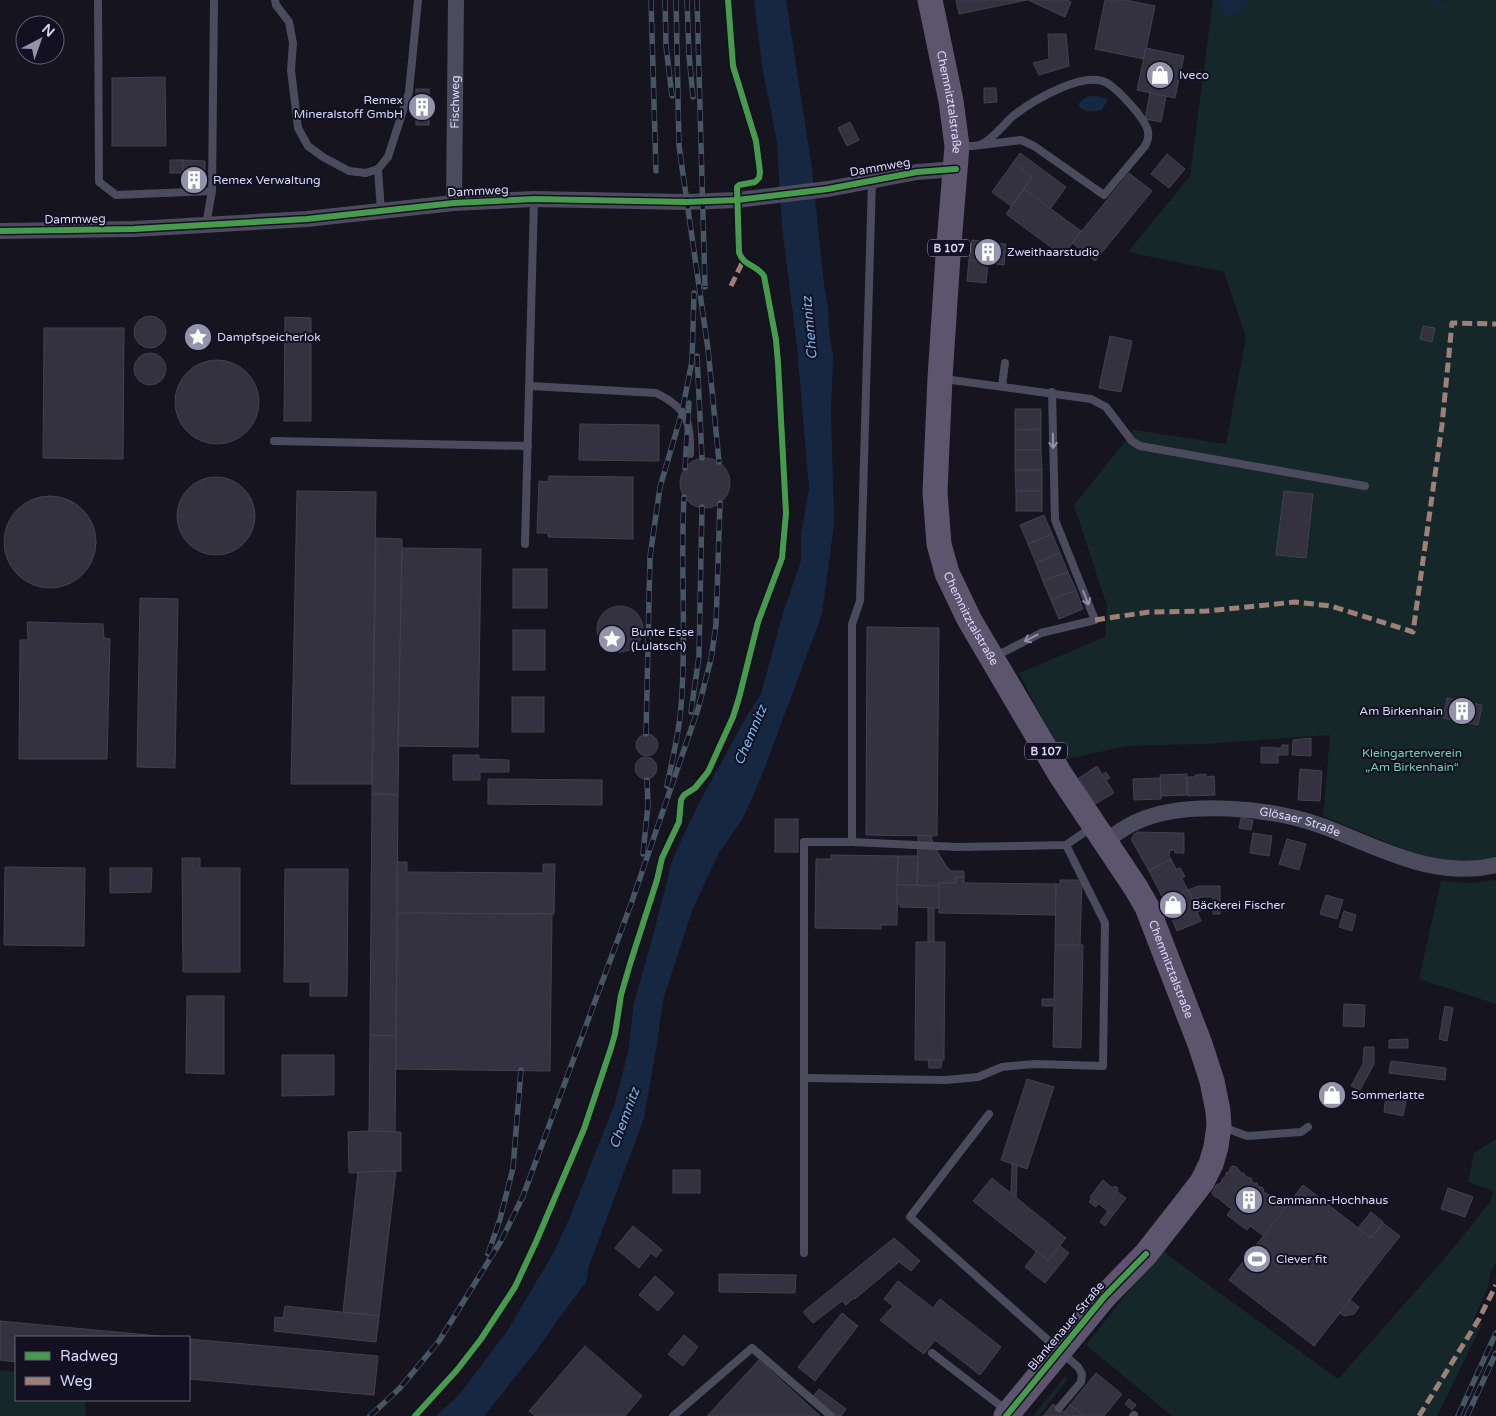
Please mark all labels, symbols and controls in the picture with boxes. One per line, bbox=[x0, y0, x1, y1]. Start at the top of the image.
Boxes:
north arrow bbox=[15, 15, 65, 65]
text: N bbox=[38, 20, 58, 41]
street label: Chemnitztalstraße bbox=[934, 49, 964, 154]
shop icon: Iveco bbox=[1145, 60, 1175, 90]
place label: Iveco bbox=[1179, 68, 1209, 82]
street label: Fischweg bbox=[448, 75, 462, 129]
building icon: Remex Mineralstoff GmbH bbox=[407, 92, 437, 122]
place label: Remex Mineralstoff GmbH bbox=[294, 93, 403, 121]
street label: Dammweg bbox=[849, 155, 911, 179]
building icon: Remex Verwaltung bbox=[179, 165, 209, 195]
place label: Remex Verwaltung bbox=[213, 173, 321, 187]
street label: Dammweg bbox=[447, 182, 509, 200]
street label: Dammweg bbox=[44, 211, 106, 227]
building icon: Zweithaarstudio bbox=[973, 237, 1003, 267]
road number: B 107 bbox=[928, 240, 970, 256]
place label: Zweithaarstudio bbox=[1007, 245, 1099, 259]
water label: Chemnitz bbox=[798, 294, 821, 360]
place icon: Dampfspeicherlok bbox=[183, 322, 213, 352]
place label: Dampfspeicherlok bbox=[217, 330, 321, 344]
one-way arrow bbox=[1049, 433, 1058, 449]
street label: Chemnitztalstraße bbox=[940, 569, 1002, 668]
one-way arrow bbox=[1082, 590, 1091, 605]
place icon: Bunte Esse (Lulatsch) bbox=[597, 624, 627, 654]
place label: Bunte Esse (Lulatsch) bbox=[631, 625, 694, 653]
one-way arrow bbox=[1024, 634, 1039, 643]
building icon: Am Birkenhain bbox=[1447, 696, 1477, 726]
water label: Chemnitz bbox=[730, 701, 771, 768]
place label: Am Birkenhain bbox=[1359, 704, 1443, 718]
road number: B 107 bbox=[1025, 742, 1067, 759]
park label: Kleingartenverein „Am Birkenhain“ bbox=[1362, 746, 1462, 774]
street label: Glösaer Straße bbox=[1259, 804, 1343, 840]
shop icon: Bäckerei Fischer bbox=[1158, 890, 1188, 920]
place label: Bäckerei Fischer bbox=[1192, 898, 1285, 912]
street label: Chemnitztalstraße bbox=[1146, 918, 1197, 1021]
shop icon: Sommerlatte bbox=[1317, 1080, 1347, 1110]
water label: Chemnitz bbox=[606, 1084, 644, 1151]
place label: Sommerlatte bbox=[1351, 1088, 1425, 1102]
building icon: Cammann-Hochhaus bbox=[1234, 1185, 1264, 1215]
place label: Cammann-Hochhaus bbox=[1268, 1193, 1389, 1207]
sports icon: Clever fit bbox=[1242, 1244, 1272, 1274]
place label: Clever fit bbox=[1276, 1252, 1327, 1266]
street label: Blankenauer Straße bbox=[1025, 1279, 1107, 1373]
legend bbox=[15, 1336, 190, 1401]
text: Radweg bbox=[60, 1347, 118, 1365]
text: Weg bbox=[60, 1372, 92, 1390]

